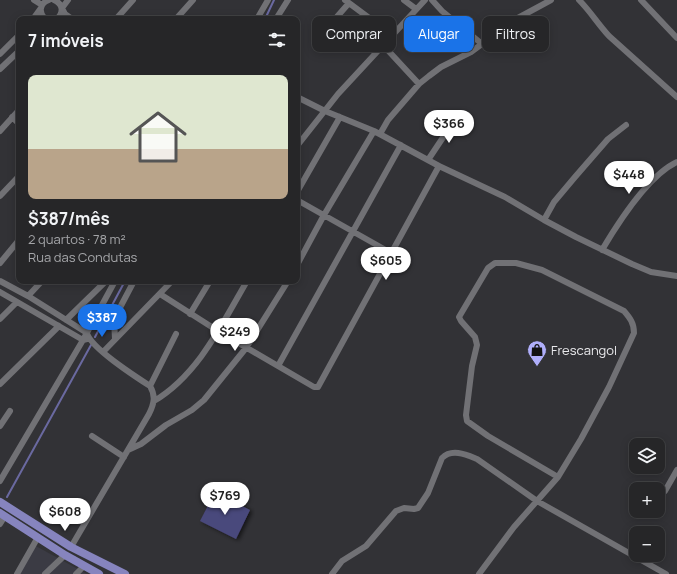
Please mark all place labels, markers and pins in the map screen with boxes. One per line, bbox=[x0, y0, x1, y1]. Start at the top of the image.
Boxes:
pin: $366 bbox=[425, 110, 473, 144]
pin: $448 bbox=[605, 161, 653, 195]
pin: $605 bbox=[362, 247, 410, 281]
pin: $387 bbox=[78, 304, 126, 338]
pin: $249 bbox=[211, 318, 259, 352]
shop icon: Frescangol bbox=[526, 339, 548, 367]
place label: Frescangol bbox=[551, 341, 617, 359]
pin: $769 bbox=[201, 482, 249, 516]
pin: $608 bbox=[41, 498, 89, 532]

